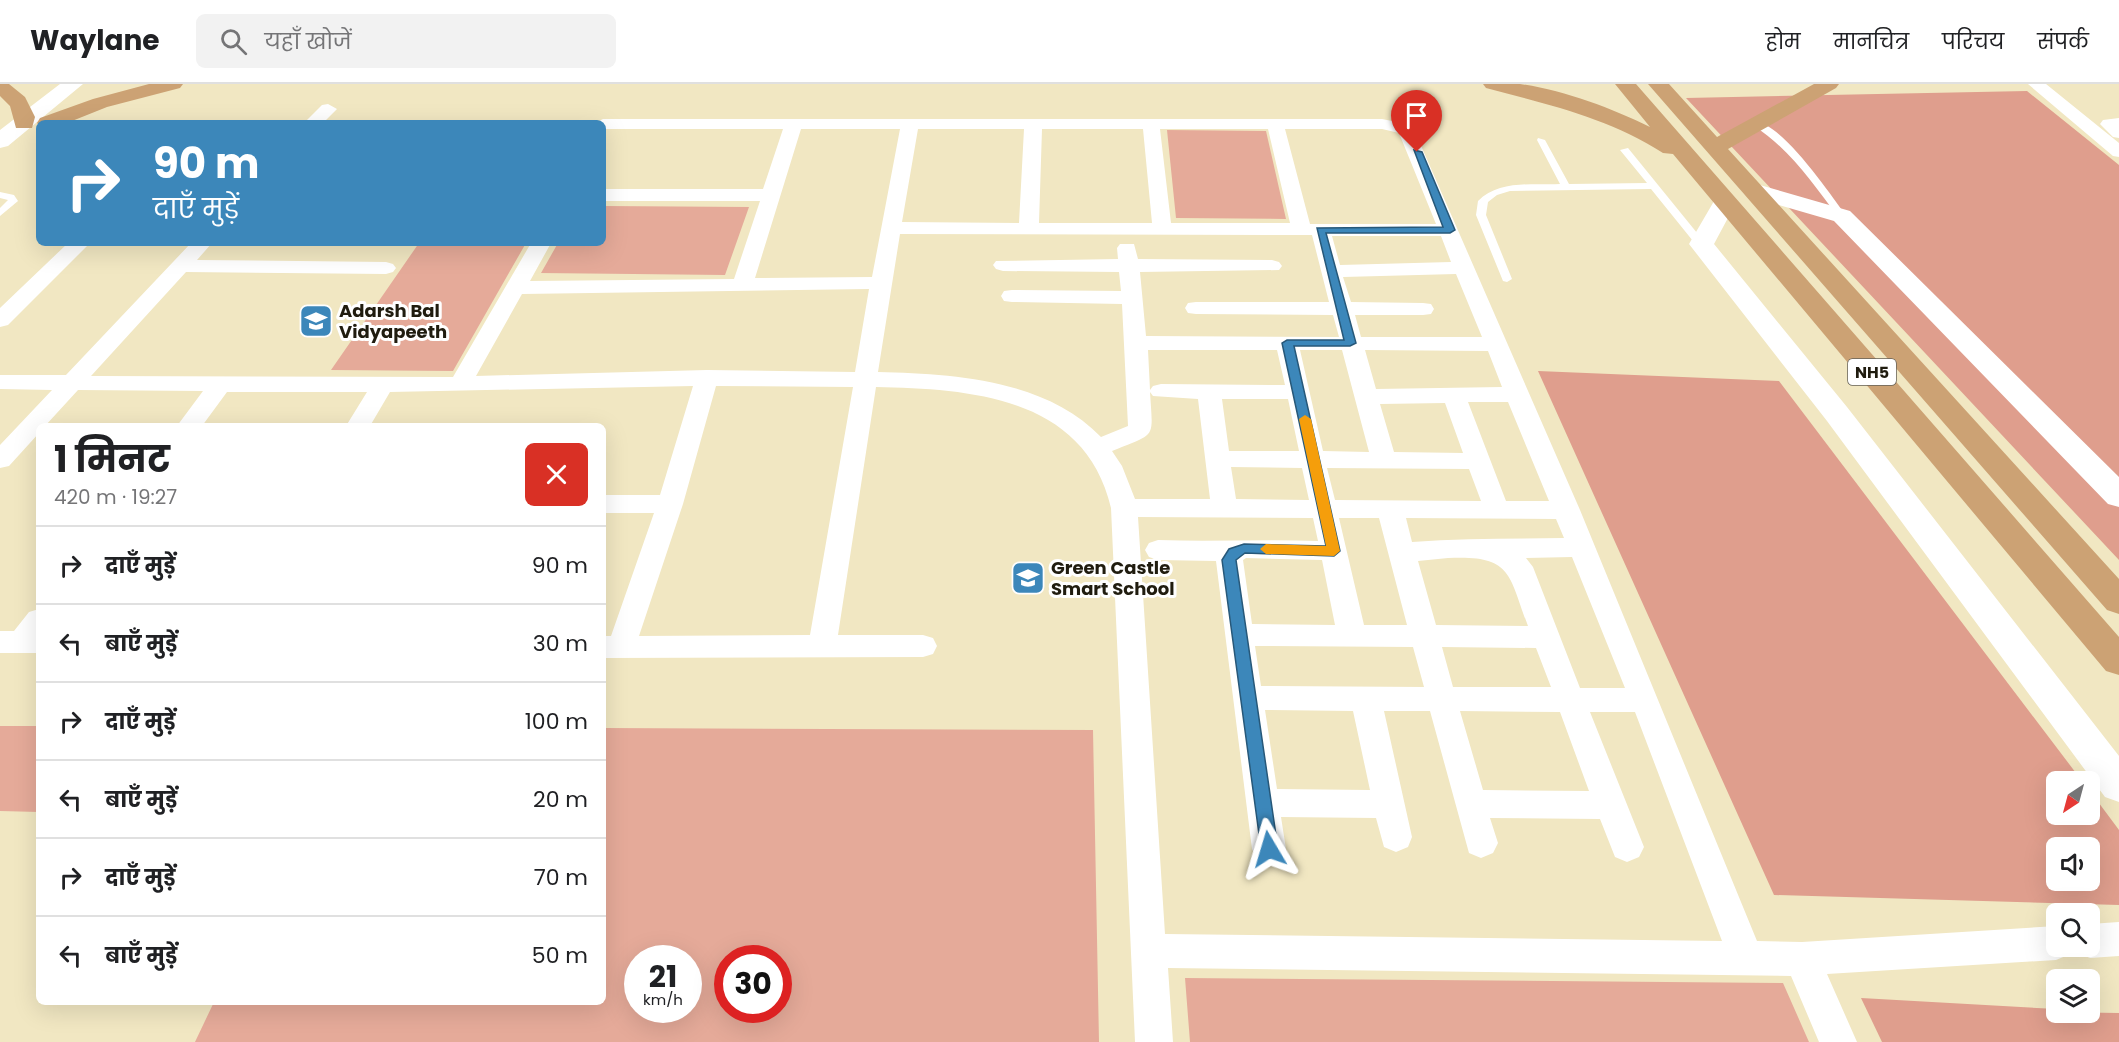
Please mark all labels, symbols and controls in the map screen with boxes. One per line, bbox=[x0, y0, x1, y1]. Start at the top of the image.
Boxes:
search box bbox=[196, 14, 616, 68]
text: Waylane bbox=[30, 21, 160, 60]
icon: search bbox=[217, 25, 250, 58]
text: यहाँ खोजें bbox=[265, 26, 352, 57]
text: होम bbox=[1766, 27, 1801, 56]
text: मानचित्र bbox=[1834, 27, 1909, 56]
text: परिचय bbox=[1942, 27, 2004, 56]
text: संपर्क bbox=[2037, 27, 2089, 56]
pin bbox=[1391, 90, 1442, 152]
icon: arrive bbox=[1400, 99, 1433, 132]
text: 90 m bbox=[153, 134, 260, 193]
icon: right bbox=[54, 144, 132, 222]
text: दाएँ मुड़ें bbox=[153, 190, 239, 227]
place label: Adarsh Bal Vidyapeeth bbox=[339, 298, 447, 344]
school or university icon: Adarsh Bal Vidyapeeth bbox=[298, 303, 334, 339]
road number: NH5 bbox=[1848, 359, 1896, 385]
text: 1 मिनट bbox=[54, 434, 170, 485]
button: close bbox=[525, 443, 588, 506]
text: 420 m · 19:27 bbox=[54, 483, 177, 511]
icon: right bbox=[54, 549, 87, 582]
text: दाएँ मुड़ें bbox=[105, 550, 176, 581]
text: 90 m bbox=[532, 550, 588, 581]
place label: Green Castle Smart School bbox=[1051, 555, 1175, 601]
school or university icon: Green Castle Smart School bbox=[1010, 560, 1046, 596]
icon: left bbox=[54, 627, 87, 660]
text: बाएँ मुड़ें bbox=[105, 628, 177, 659]
text: 30 m bbox=[533, 628, 588, 659]
icon: right bbox=[54, 705, 87, 738]
text: दाएँ मुड़ें bbox=[105, 706, 176, 737]
text: 100 m bbox=[525, 706, 588, 737]
north arrow bbox=[2046, 771, 2100, 825]
map controls bbox=[2046, 771, 2100, 1023]
icon: left bbox=[54, 783, 87, 816]
text: बाएँ मुड़ें bbox=[105, 784, 177, 815]
text: 20 m bbox=[533, 784, 588, 815]
position arrow bbox=[1237, 817, 1301, 881]
button: sound bbox=[2046, 837, 2100, 891]
icon: right bbox=[54, 861, 87, 894]
text: दाएँ मुड़ें bbox=[105, 862, 176, 893]
text: 70 m bbox=[534, 862, 588, 893]
button: search bbox=[2046, 903, 2100, 957]
icon: left bbox=[54, 939, 87, 972]
text: बाएँ मुड़ें bbox=[105, 940, 177, 971]
text: 50 m bbox=[532, 940, 588, 971]
speed limit sign: 30 bbox=[714, 945, 792, 1023]
text: 21 bbox=[649, 955, 677, 998]
button: layers bbox=[2046, 969, 2100, 1023]
text: km/h bbox=[643, 989, 683, 1010]

